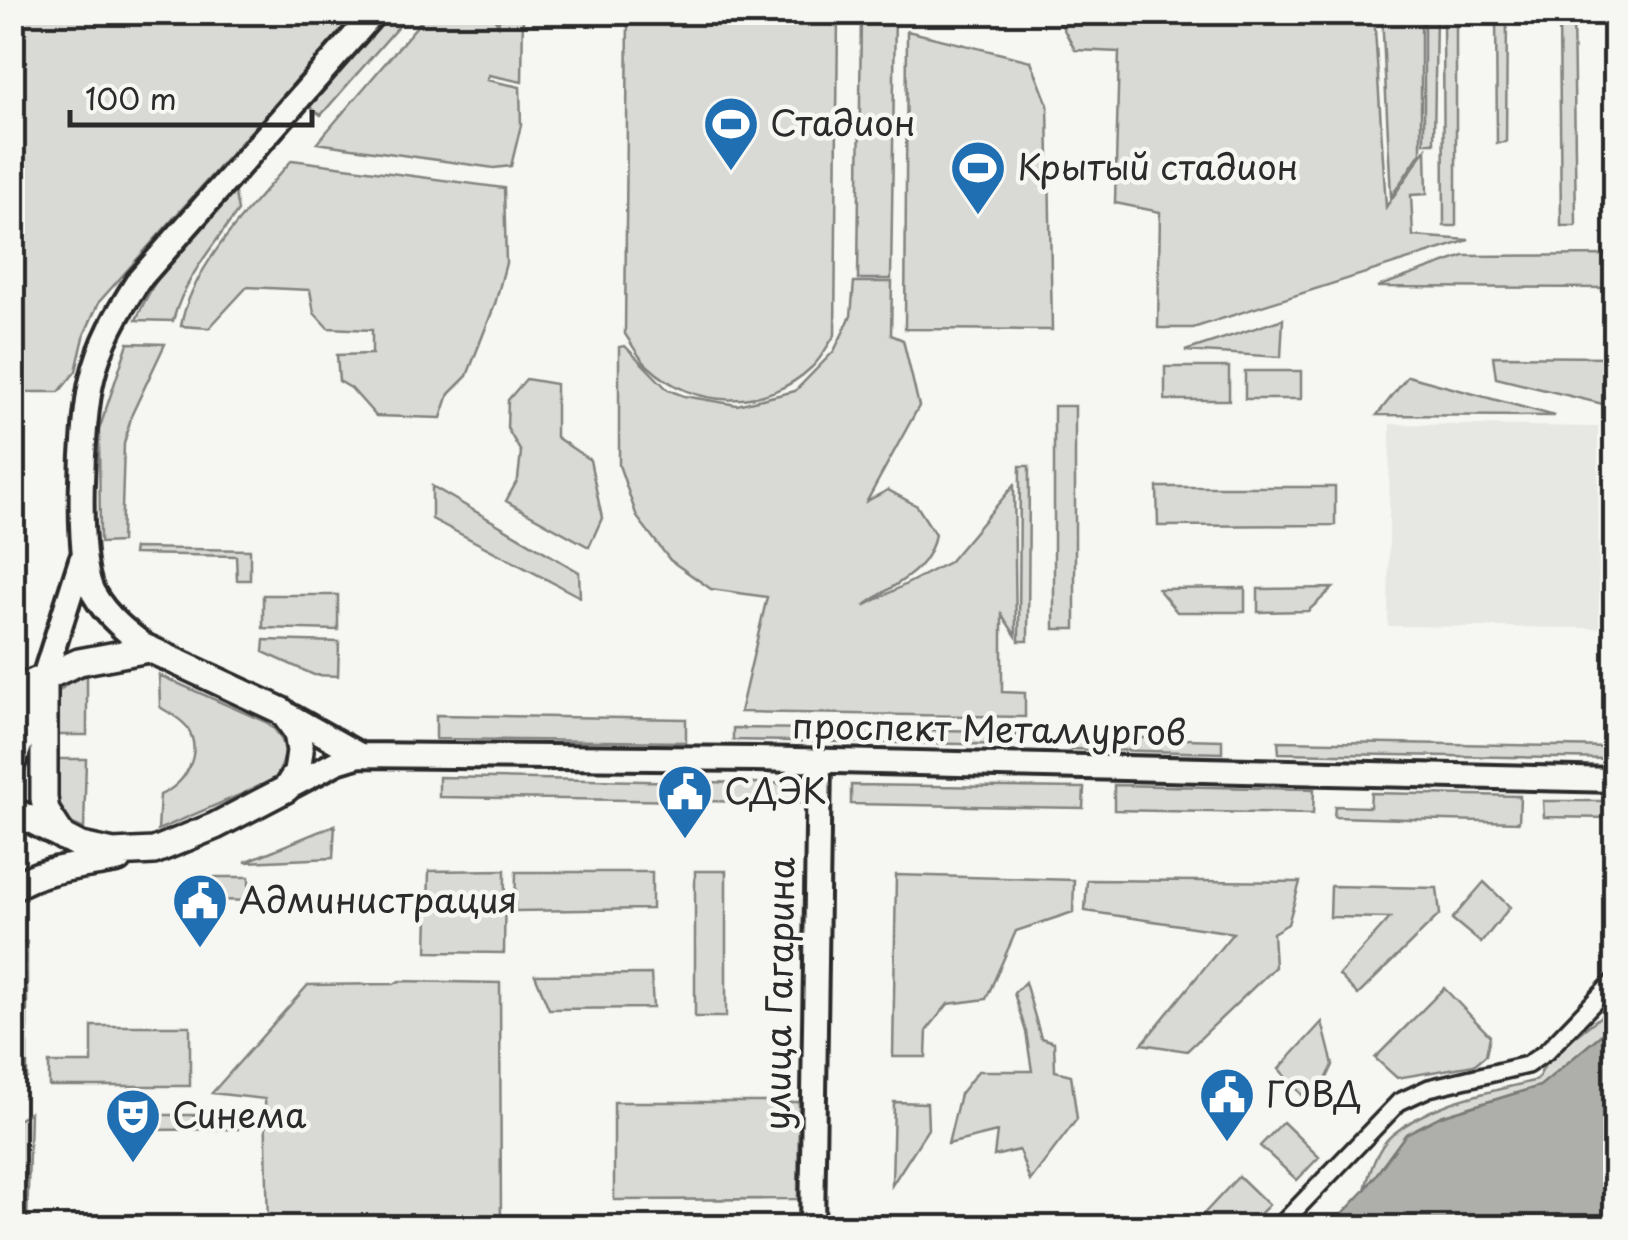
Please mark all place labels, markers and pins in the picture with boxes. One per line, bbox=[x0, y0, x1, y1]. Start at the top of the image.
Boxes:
sports icon: Стадион bbox=[701, 94, 761, 173]
place label: Стадион bbox=[770, 95, 916, 148]
sports icon: Крытый стадион bbox=[948, 138, 1008, 217]
place label: Крытый стадион bbox=[1017, 139, 1298, 192]
public building icon: СДЭК bbox=[655, 762, 715, 841]
place label: СДЭК bbox=[724, 763, 827, 816]
public building icon: Администрация bbox=[170, 871, 230, 950]
place label: Администрация bbox=[239, 872, 517, 925]
public building icon: ГОВД bbox=[1197, 1065, 1257, 1144]
place label: ГОВД bbox=[1266, 1066, 1362, 1119]
theatre icon: Синема bbox=[103, 1086, 163, 1165]
place label: Синема bbox=[172, 1087, 307, 1140]

